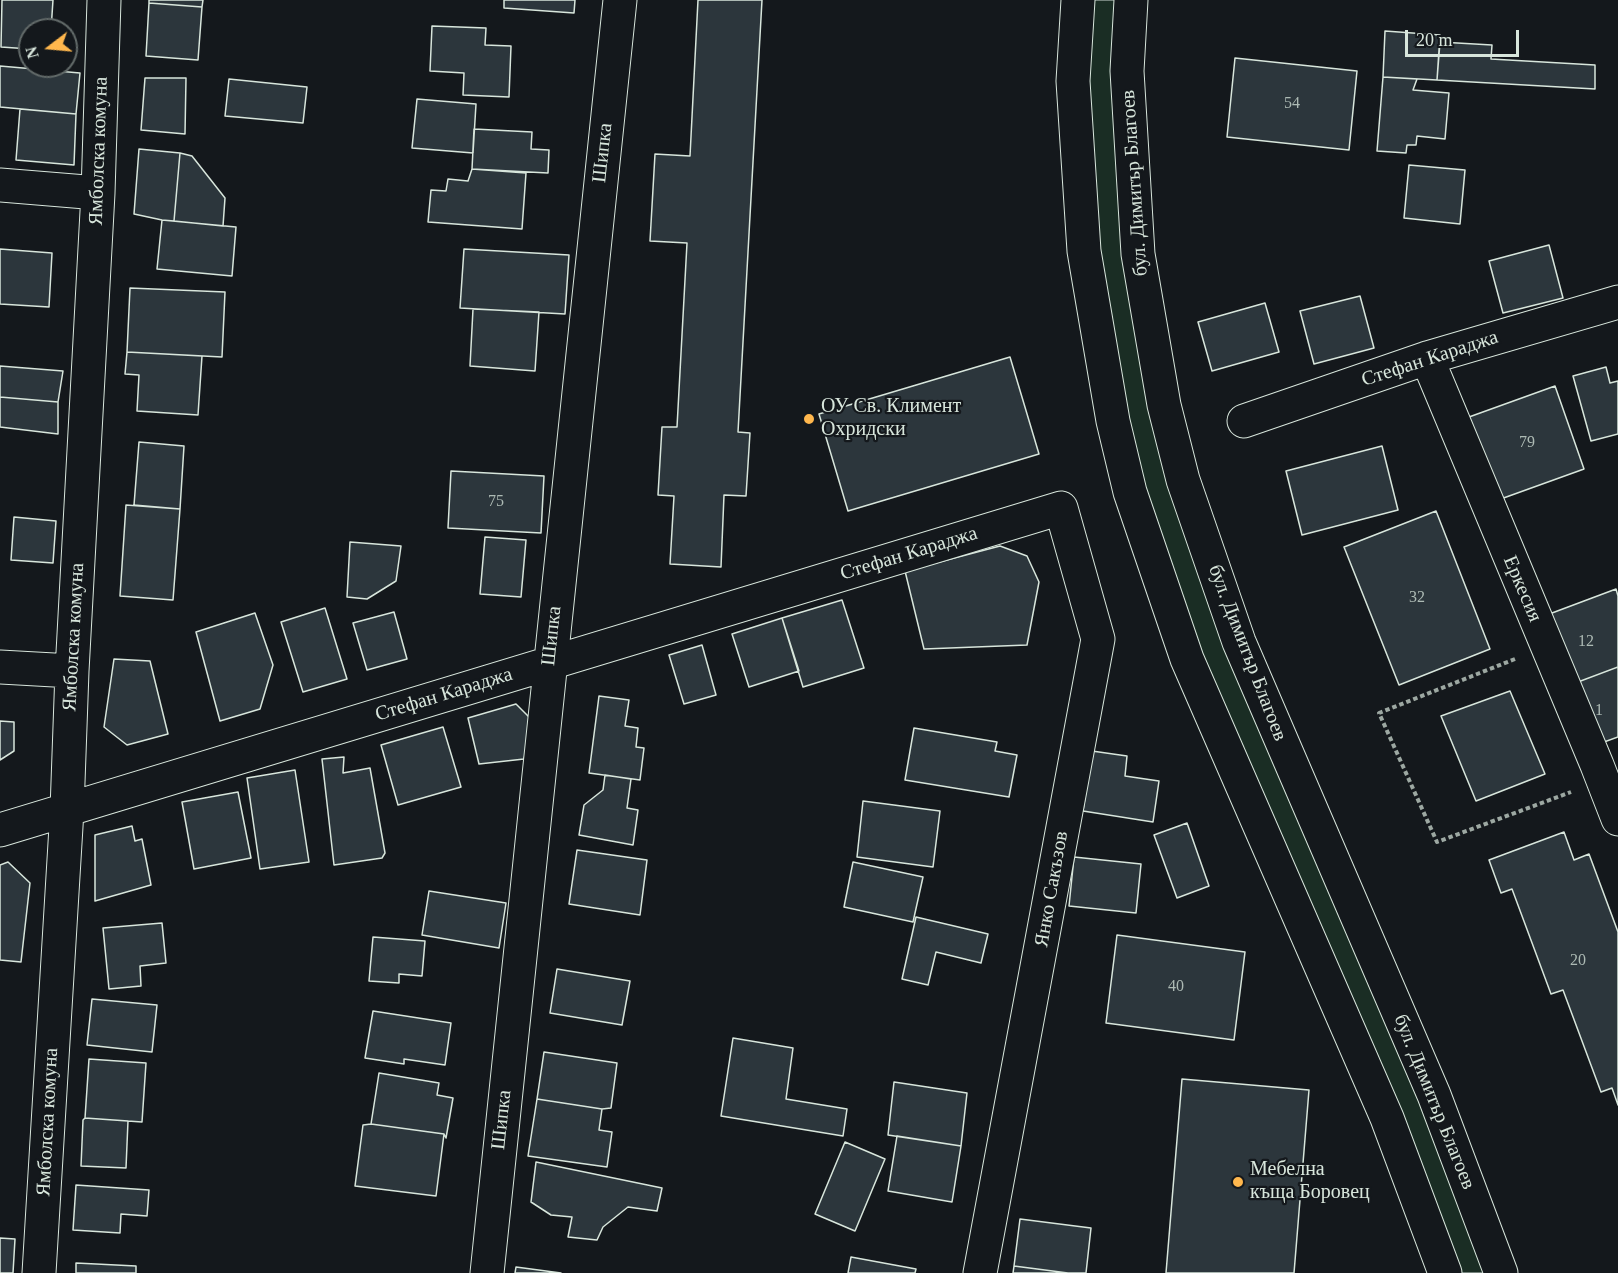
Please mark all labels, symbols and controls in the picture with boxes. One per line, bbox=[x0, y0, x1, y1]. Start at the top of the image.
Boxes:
north arrow bbox=[18, 18, 78, 78]
scale bar bbox=[1408, 18, 1522, 56]
text: 20 m bbox=[1416, 30, 1453, 50]
text: N bbox=[22, 45, 42, 60]
street label: Ямболска комуна bbox=[84, 76, 114, 226]
street label: бул. Димитър Благоев bbox=[1117, 89, 1153, 277]
house number: 54 bbox=[1284, 94, 1300, 114]
street label: Шипка bbox=[588, 122, 618, 184]
street label: Стефан Караджа bbox=[1359, 326, 1501, 392]
place label: ОУ Св. Климент Охридски bbox=[821, 395, 961, 442]
marker: ОУ Св. Климент Охридски bbox=[802, 412, 816, 426]
house number: 79 bbox=[1519, 433, 1535, 453]
house number: 75 bbox=[488, 492, 504, 512]
street label: Стефан Караджа bbox=[838, 522, 980, 586]
street label: Еркесия bbox=[1497, 552, 1547, 626]
street label: Ямболска комуна bbox=[58, 562, 90, 712]
street label: бул. Димитър Благоев bbox=[1202, 562, 1292, 744]
house number: 32 bbox=[1409, 588, 1425, 608]
street label: Шипка bbox=[537, 605, 567, 667]
house number: 12 bbox=[1578, 632, 1594, 652]
street label: Стефан Караджа bbox=[373, 663, 515, 727]
house number: 1 bbox=[1595, 701, 1603, 721]
street label: Янко Сакъзов bbox=[1030, 829, 1074, 949]
house number: 20 bbox=[1570, 951, 1586, 971]
house number: 40 bbox=[1168, 977, 1184, 997]
street label: бул. Димитър Благоев bbox=[1388, 1011, 1480, 1193]
street label: Ямболска комуна bbox=[32, 1047, 64, 1197]
street label: Шипка bbox=[487, 1089, 517, 1151]
place label: Мебелна къща Боровец bbox=[1250, 1158, 1370, 1205]
marker: Мебелна къща Боровец bbox=[1231, 1175, 1245, 1189]

